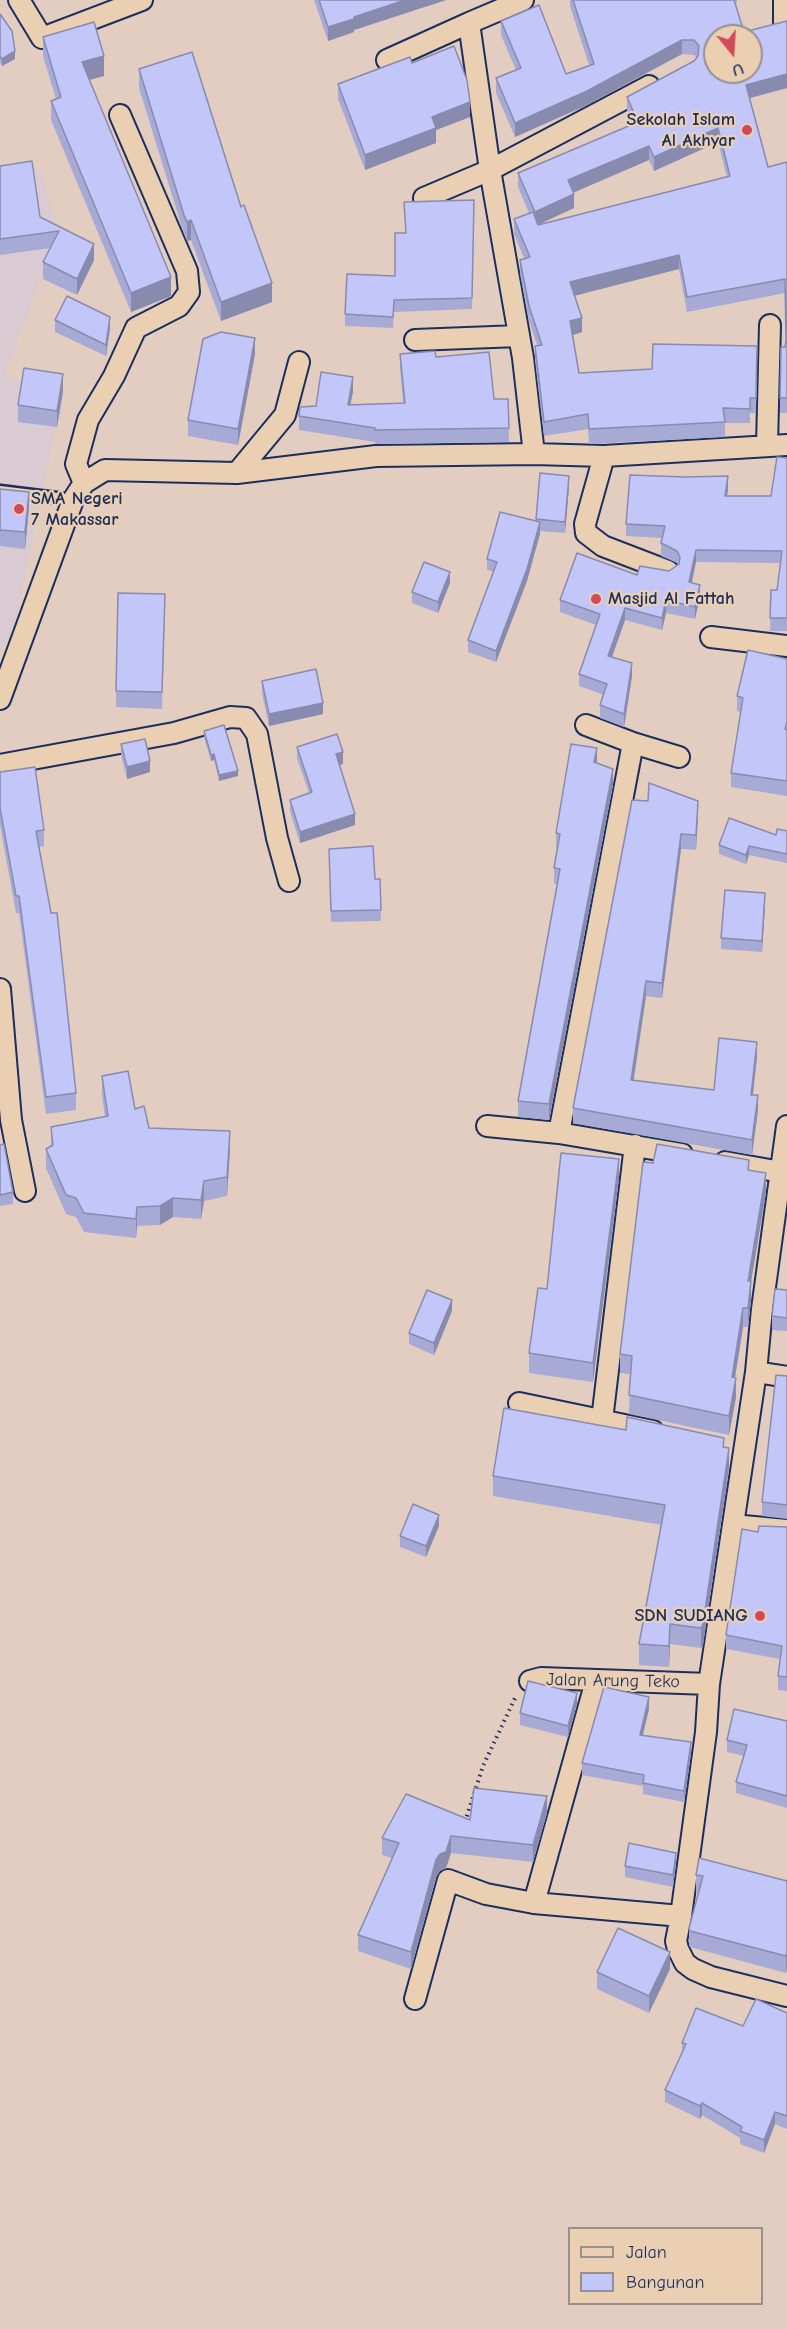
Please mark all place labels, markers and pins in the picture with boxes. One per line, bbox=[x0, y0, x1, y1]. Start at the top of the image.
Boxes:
place label: Sekolah Islam Al Akhyar bbox=[627, 109, 735, 152]
marker: Sekolah Islam Al Akhyar bbox=[740, 123, 754, 137]
place label: SMA Negeri 7 Makassar bbox=[31, 488, 123, 530]
marker: SMA Negeri 7 Makassar bbox=[12, 502, 26, 516]
place label: Masjid Al Fattah bbox=[608, 588, 734, 610]
marker: Masjid Al Fattah bbox=[589, 592, 603, 606]
place label: SDN SUDIANG bbox=[635, 1605, 748, 1627]
marker: SDN SUDIANG bbox=[753, 1609, 767, 1623]

